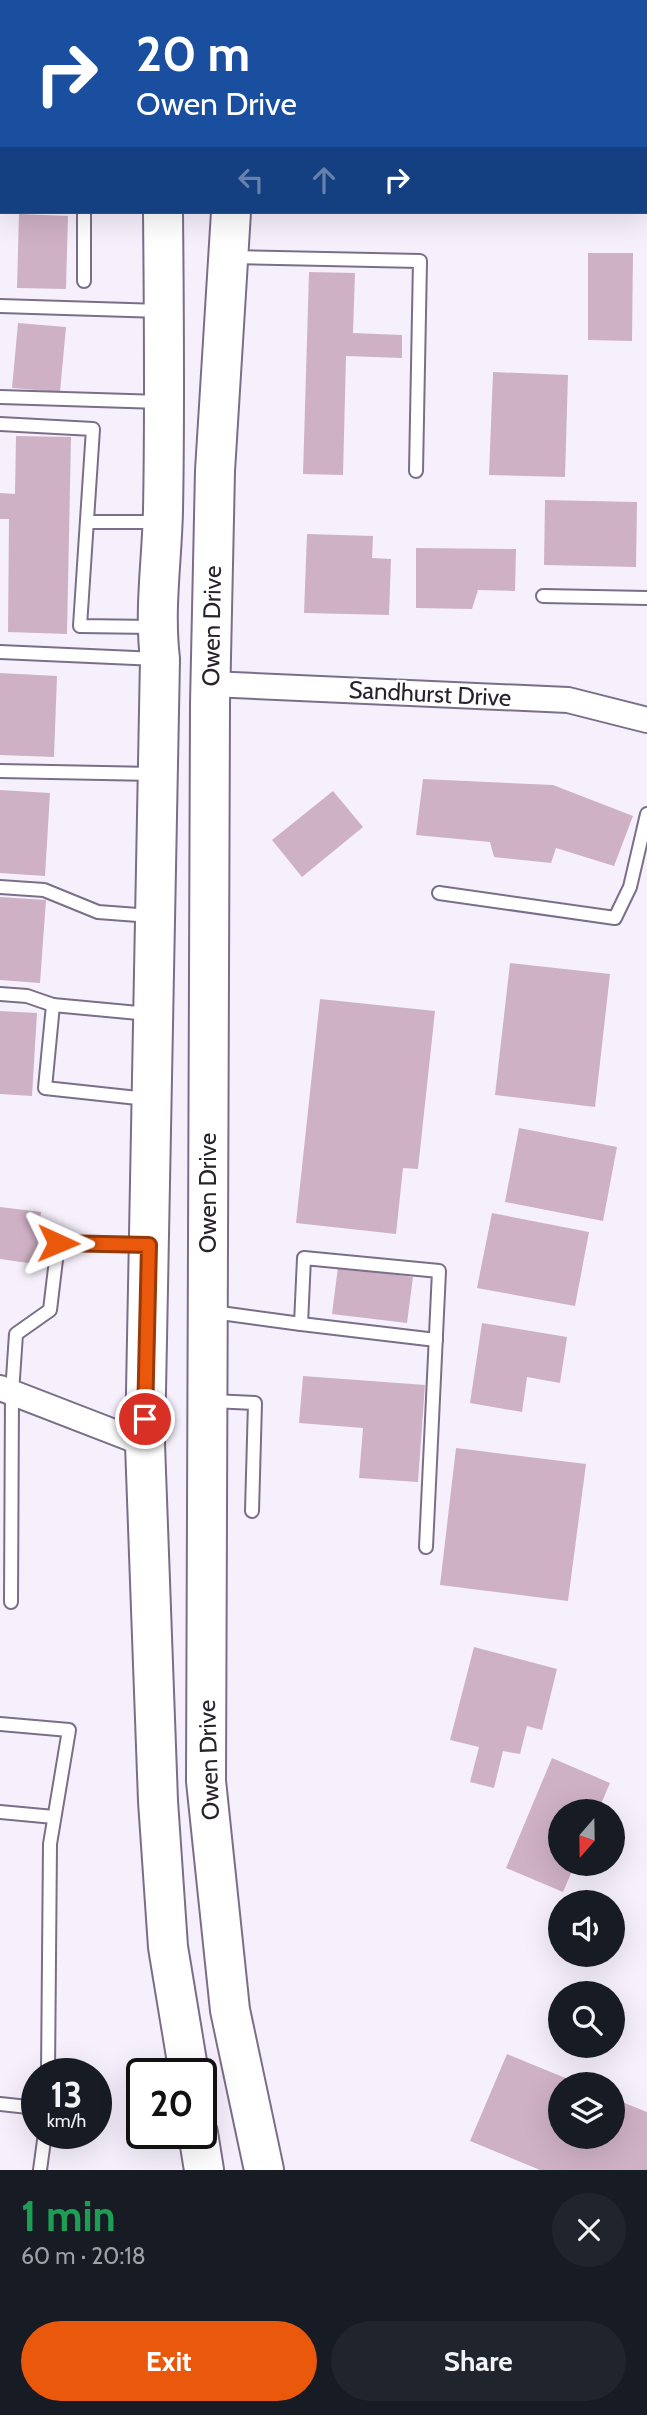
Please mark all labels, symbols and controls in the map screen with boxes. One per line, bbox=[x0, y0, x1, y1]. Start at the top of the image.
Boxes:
text: 20 m bbox=[136, 24, 250, 83]
icon: right bbox=[21, 28, 112, 119]
text: Owen Drive bbox=[136, 84, 297, 123]
icon: left bbox=[232, 161, 270, 199]
icon: ahead bbox=[305, 161, 343, 199]
icon: right bbox=[378, 161, 416, 199]
street label: Owen Drive bbox=[196, 565, 227, 687]
street label: Sandhurst Drive bbox=[348, 675, 512, 712]
street label: Owen Drive bbox=[193, 1133, 222, 1253]
position arrow bbox=[21, 1206, 95, 1280]
pin bbox=[115, 1389, 175, 1449]
icon: arrive bbox=[126, 1400, 164, 1438]
street label: Owen Drive bbox=[192, 1699, 225, 1821]
north arrow bbox=[548, 1799, 625, 1876]
map controls bbox=[548, 1799, 625, 2149]
button: sound bbox=[548, 1890, 625, 1967]
button: search bbox=[548, 1981, 625, 2058]
speed limit sign: 20 bbox=[126, 2058, 217, 2149]
button: layers bbox=[548, 2072, 625, 2149]
text: 13 bbox=[51, 2073, 82, 2116]
text: km/h bbox=[47, 2110, 86, 2132]
text: 1 min bbox=[21, 2190, 116, 2242]
button: close bbox=[552, 2193, 626, 2267]
text: 60 m · 20:18 bbox=[21, 2242, 146, 2270]
button: Exit bbox=[21, 2321, 317, 2401]
button: Share bbox=[331, 2321, 626, 2401]

